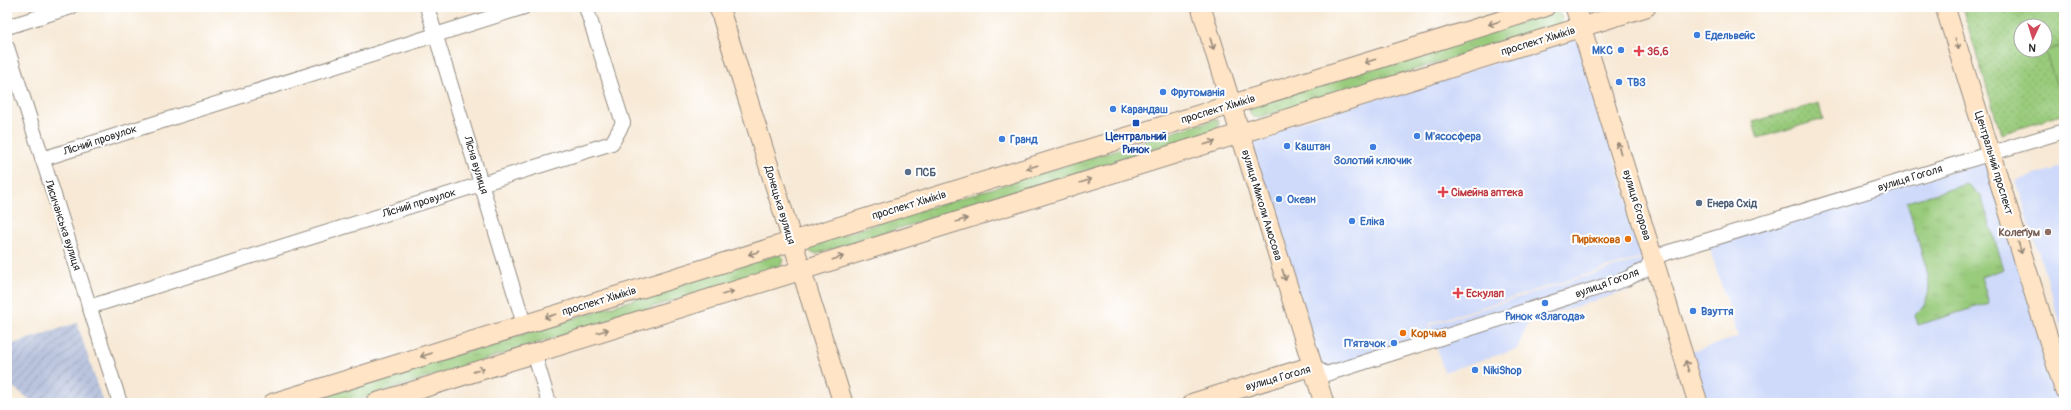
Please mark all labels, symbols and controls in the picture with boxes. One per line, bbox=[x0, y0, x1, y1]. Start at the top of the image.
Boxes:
north arrow bbox=[2013, 18, 2053, 58]
one-way arrow bbox=[1488, 20, 1501, 27]
street label: проспект Хіміків bbox=[1499, 24, 1577, 58]
place label: Едельвейс bbox=[1705, 29, 1756, 42]
marker: Едельвейс bbox=[1692, 30, 1702, 40]
one-way arrow bbox=[1209, 38, 1216, 51]
one-way arrow bbox=[1954, 38, 1961, 51]
text: N bbox=[2028, 41, 2037, 54]
place label: МКС bbox=[1592, 44, 1613, 57]
marker: МКС bbox=[1616, 45, 1626, 55]
place label: 36,6 bbox=[1647, 45, 1669, 58]
marker: 36,6 bbox=[1634, 46, 1644, 56]
one-way arrow bbox=[1364, 58, 1376, 66]
place label: ТВЗ bbox=[1626, 76, 1646, 89]
marker: ТВЗ bbox=[1614, 77, 1624, 87]
place label: Фрутоманія bbox=[1170, 86, 1225, 99]
marker: Фрутоманія bbox=[1158, 87, 1168, 97]
street label: проспект Хіміків bbox=[1179, 92, 1257, 126]
place label: Карандаш bbox=[1121, 103, 1168, 116]
marker: Карандаш bbox=[1108, 104, 1118, 114]
street label: Центральний проспект bbox=[1972, 109, 2016, 217]
marker: Центральний Ринок bbox=[1131, 118, 1141, 128]
street label: Лісний провулок bbox=[61, 122, 139, 158]
place label: Центральний Ринок bbox=[1105, 130, 1167, 156]
place label: М'ясосфера bbox=[1425, 130, 1481, 143]
marker: М'ясосфера bbox=[1412, 131, 1422, 141]
street label: Лісна вулиця bbox=[461, 133, 491, 196]
place label: Гранд bbox=[1010, 133, 1038, 146]
marker: Гранд bbox=[997, 134, 1007, 144]
one-way arrow bbox=[1203, 139, 1216, 146]
place label: Каштан bbox=[1295, 140, 1331, 153]
marker: Каштан bbox=[1282, 141, 1292, 151]
marker: Золотий ключик bbox=[1368, 142, 1378, 152]
one-way arrow bbox=[1615, 142, 1622, 155]
street label: вулиця Миколи Амосова bbox=[1239, 148, 1285, 262]
place label: Золотий ключик bbox=[1334, 154, 1413, 167]
street label: вулиця Гоголя bbox=[1876, 162, 1944, 194]
street label: Донецька вулиця bbox=[762, 163, 798, 246]
one-way arrow bbox=[1026, 164, 1039, 171]
place label: ПСБ bbox=[916, 166, 936, 179]
marker: ПСБ bbox=[903, 167, 913, 177]
street label: вулиця Єгорова bbox=[1620, 168, 1654, 242]
street label: Лисичанська вулиця bbox=[42, 177, 84, 272]
one-way arrow bbox=[1079, 177, 1092, 184]
street label: Лісний провулок bbox=[380, 186, 458, 221]
place label: Сімейна аптека bbox=[1451, 186, 1523, 199]
marker: Сімейна аптека bbox=[1438, 187, 1448, 197]
street label: проспект Хіміків bbox=[870, 188, 948, 222]
place label: Океан bbox=[1287, 193, 1316, 206]
marker: Океан bbox=[1274, 194, 1284, 204]
place label: Енера Схід bbox=[1707, 197, 1758, 210]
marker: Енера Схід bbox=[1694, 198, 1704, 208]
place label: Еліка bbox=[1360, 215, 1384, 228]
one-way arrow bbox=[955, 216, 968, 223]
marker: Еліка bbox=[1347, 216, 1357, 226]
place label: Колеґіум bbox=[1998, 226, 2040, 239]
marker: Колеґіум bbox=[2043, 227, 2053, 237]
place label: Пиріжкова bbox=[1572, 233, 1620, 246]
marker: Пиріжкова bbox=[1623, 234, 1633, 244]
one-way arrow bbox=[2017, 242, 2025, 254]
one-way arrow bbox=[748, 250, 761, 257]
one-way arrow bbox=[831, 254, 844, 261]
street label: вулиця Гоголя bbox=[1573, 265, 1641, 301]
one-way arrow bbox=[1281, 269, 1288, 282]
street label: проспект Хіміків bbox=[560, 284, 638, 318]
place label: Ескулап bbox=[1466, 287, 1505, 300]
marker: Ескулап bbox=[1453, 288, 1463, 298]
one-way arrow bbox=[721, 289, 734, 296]
marker: Ринок «Злагода» bbox=[1540, 298, 1550, 308]
place label: Взуття bbox=[1701, 305, 1733, 318]
marker: Взуття bbox=[1688, 306, 1698, 316]
place label: Ринок «Злагода» bbox=[1505, 310, 1585, 323]
one-way arrow bbox=[543, 313, 556, 320]
one-way arrow bbox=[597, 327, 610, 334]
place label: Корчма bbox=[1411, 327, 1446, 340]
marker: Корчма bbox=[1398, 328, 1408, 338]
place label: П'ятачок bbox=[1344, 337, 1386, 350]
marker: П'ятачок bbox=[1389, 338, 1399, 348]
one-way arrow bbox=[419, 352, 432, 359]
one-way arrow bbox=[1683, 359, 1690, 372]
street label: вулиця Гоголя bbox=[1244, 363, 1312, 393]
place label: NikiShop bbox=[1483, 364, 1522, 377]
marker: NikiShop bbox=[1470, 365, 1480, 375]
one-way arrow bbox=[473, 366, 486, 373]

